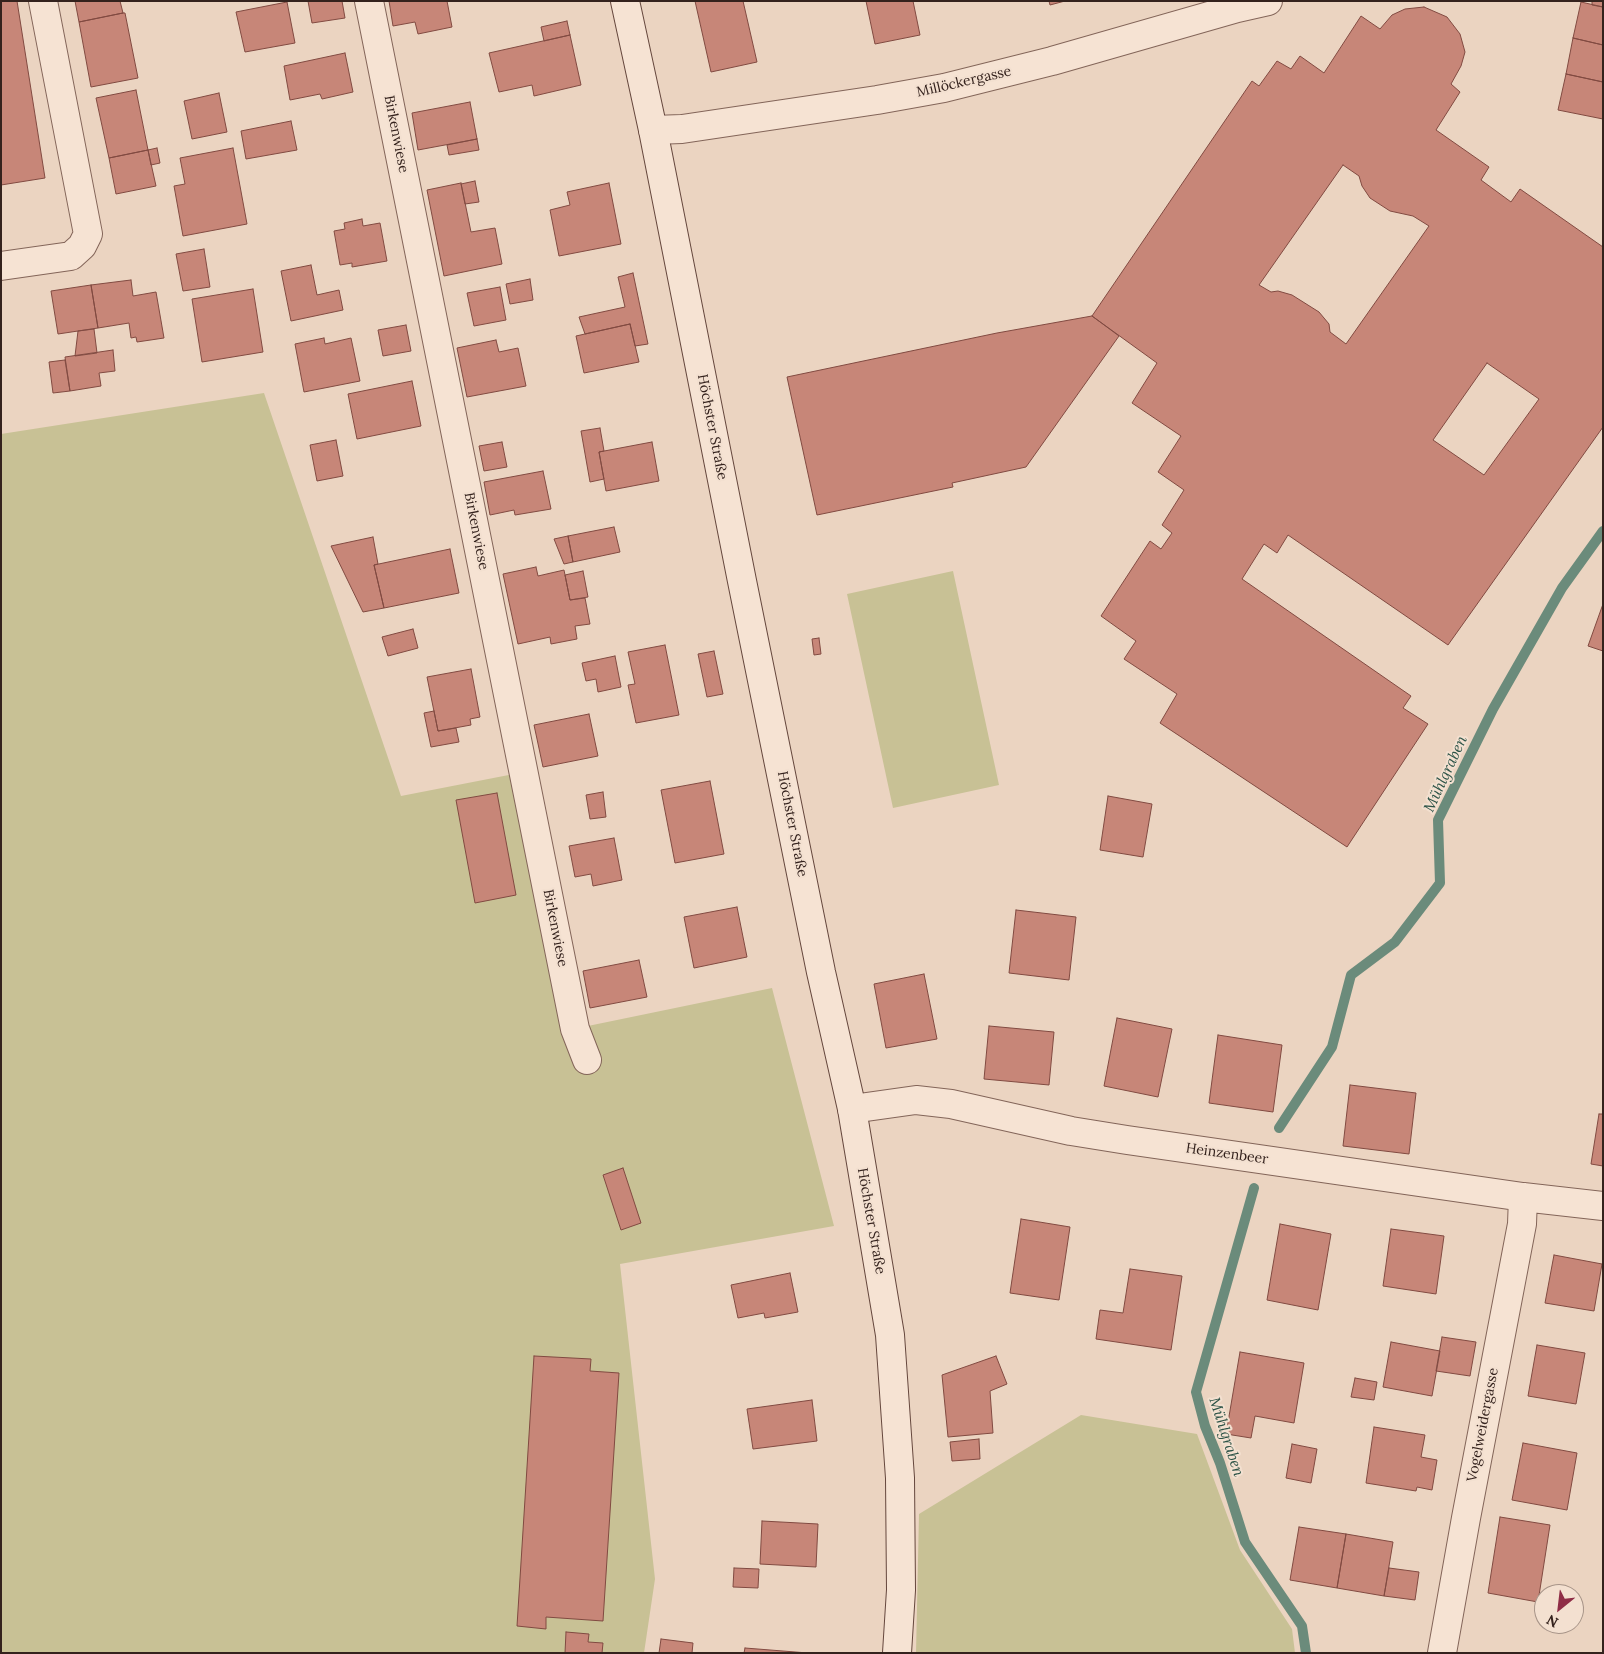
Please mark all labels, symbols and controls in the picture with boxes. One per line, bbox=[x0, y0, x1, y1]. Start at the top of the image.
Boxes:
street label: Millöckergasse bbox=[915, 63, 1013, 101]
street label: Birkenwiese bbox=[380, 94, 412, 174]
street label: Höchster Straße bbox=[694, 373, 730, 481]
street label: Birkenwiese bbox=[460, 491, 492, 571]
water label: Mühlgraben bbox=[1421, 733, 1471, 815]
street label: Höchster Straße bbox=[774, 770, 810, 878]
street label: Birkenwiese bbox=[539, 888, 571, 968]
street label: Heinzenbeer bbox=[1185, 1140, 1269, 1168]
street label: Höchster Straße bbox=[853, 1167, 889, 1275]
street label: Vogelweidergasse bbox=[1464, 1367, 1502, 1483]
water label: Mühlgraben bbox=[1205, 1395, 1247, 1479]
north arrow bbox=[1534, 1584, 1584, 1634]
text: N bbox=[1543, 1611, 1561, 1632]

